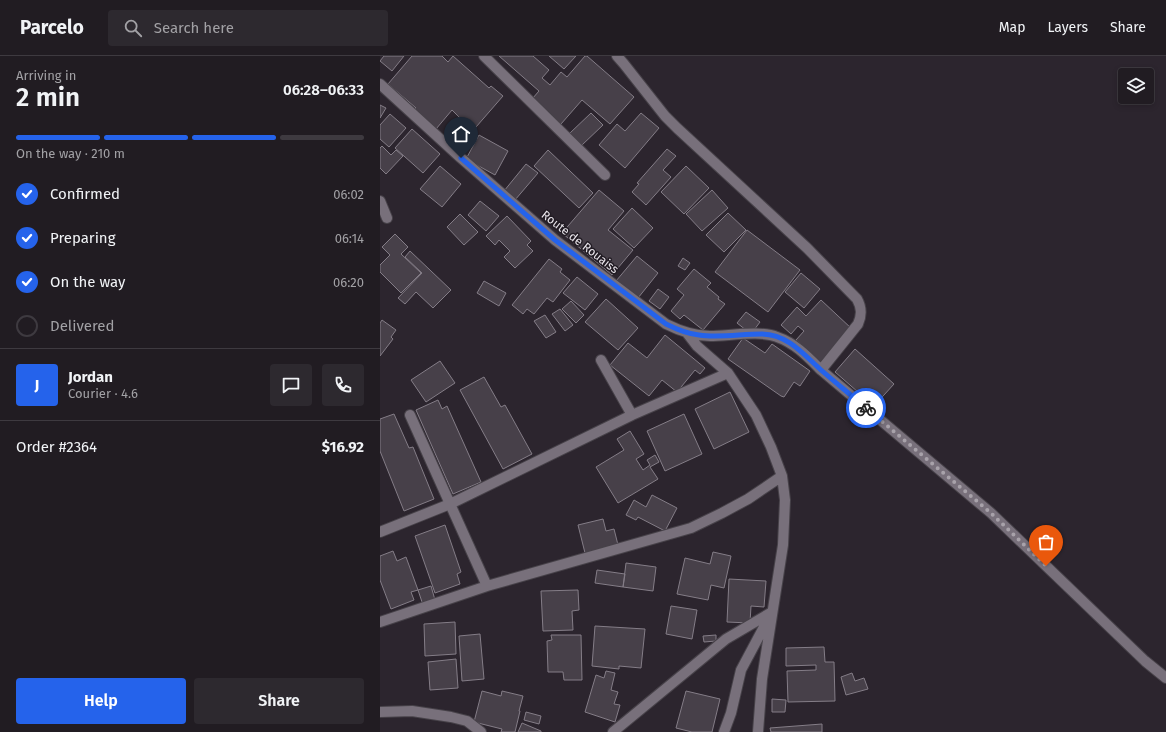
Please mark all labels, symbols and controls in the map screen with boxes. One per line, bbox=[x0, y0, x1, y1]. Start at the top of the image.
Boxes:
search box bbox=[108, 10, 388, 46]
text: Parcelo bbox=[20, 16, 84, 39]
icon: search bbox=[122, 17, 144, 39]
text: Search here bbox=[154, 19, 234, 37]
text: Map bbox=[999, 19, 1025, 36]
text: Layers bbox=[1047, 19, 1088, 36]
text: Share bbox=[1110, 19, 1146, 36]
text: Arriving in bbox=[16, 68, 76, 83]
map controls bbox=[1118, 68, 1154, 104]
button: layers bbox=[1118, 68, 1154, 104]
text: 06:28–06:33 bbox=[283, 81, 364, 99]
text: 2 min bbox=[16, 82, 80, 113]
pin bbox=[444, 117, 478, 158]
icon: home bbox=[450, 123, 472, 145]
text: On the way · 210 m bbox=[16, 146, 125, 161]
icon: check bbox=[16, 183, 38, 205]
text: Confirmed bbox=[50, 185, 120, 203]
text: 06:02 bbox=[333, 187, 364, 202]
street label: Route de Rouaiss bbox=[539, 208, 622, 277]
icon: check bbox=[16, 227, 38, 249]
text: Preparing bbox=[50, 229, 115, 247]
text: 06:14 bbox=[335, 231, 364, 246]
icon: check bbox=[16, 271, 38, 293]
text: On the way bbox=[50, 273, 125, 291]
text: 06:20 bbox=[333, 275, 364, 290]
text: Delivered bbox=[50, 317, 114, 335]
button: chat bbox=[270, 364, 312, 406]
button: phone bbox=[322, 364, 364, 406]
text: Jordan bbox=[68, 368, 113, 386]
text: J bbox=[35, 376, 39, 394]
text: Courier · 4.6 bbox=[68, 386, 138, 401]
courier bbox=[846, 388, 886, 428]
icon: bike bbox=[855, 397, 877, 419]
text: Order #2364 bbox=[16, 438, 97, 456]
text: $16.92 bbox=[322, 438, 364, 456]
pin bbox=[1029, 525, 1063, 566]
icon: bag bbox=[1035, 531, 1057, 553]
button: Help bbox=[16, 678, 186, 724]
button: Share bbox=[194, 678, 364, 724]

